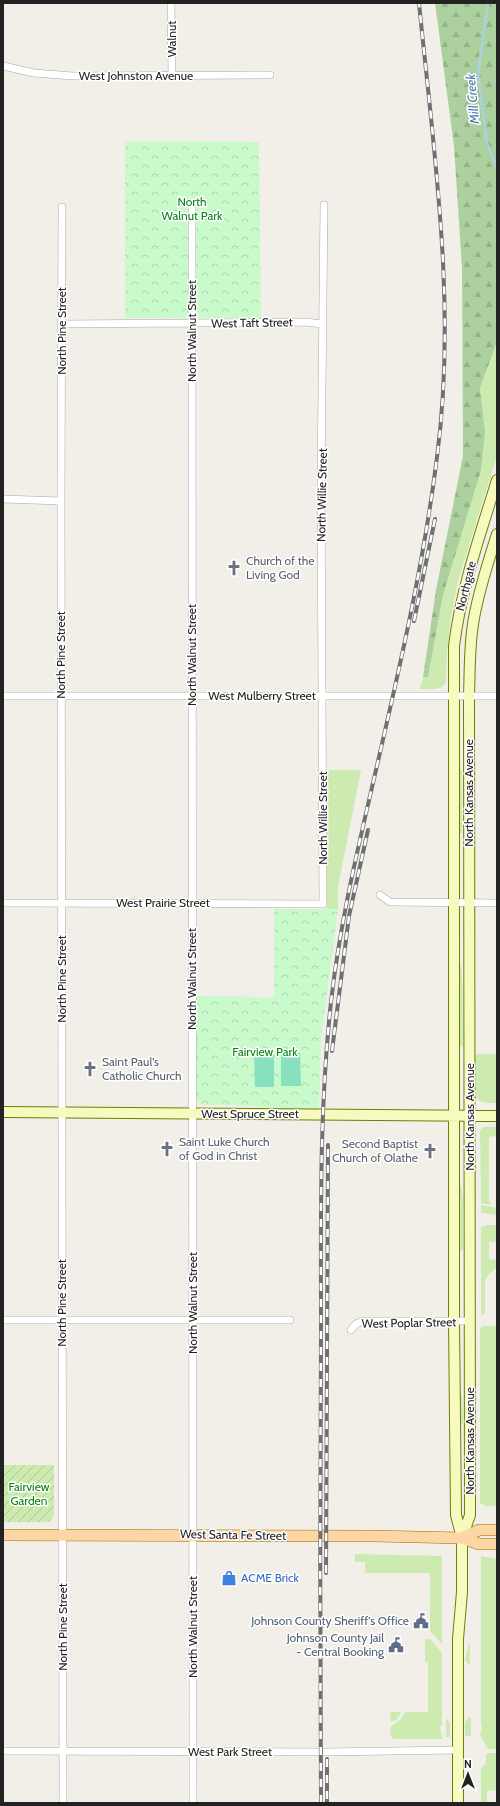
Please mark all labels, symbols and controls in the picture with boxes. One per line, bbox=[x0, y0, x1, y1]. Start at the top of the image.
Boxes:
street label: Walnut bbox=[164, 21, 179, 57]
street label: West Johnston Avenue bbox=[79, 68, 193, 83]
water label: Mill Creek bbox=[462, 73, 482, 126]
park label: North Walnut Park bbox=[162, 194, 223, 223]
street label: North Walnut Street bbox=[184, 280, 199, 382]
street label: North Pine Street bbox=[54, 287, 69, 375]
street label: West Taft Street bbox=[211, 314, 293, 331]
street label: North Willie Street bbox=[313, 448, 330, 542]
place label: Church of the Living God bbox=[246, 553, 314, 582]
church icon: Church of the Living God bbox=[225, 559, 243, 577]
street label: Northgate bbox=[452, 559, 479, 612]
street label: North Walnut Street bbox=[184, 604, 199, 706]
street label: North Pine Street bbox=[53, 611, 68, 699]
street label: West Mulberry Street bbox=[208, 688, 316, 703]
street label: North Kansas Avenue bbox=[461, 739, 476, 847]
street label: North Willie Street bbox=[315, 771, 330, 865]
street label: West Prairie Street bbox=[116, 895, 210, 910]
street label: North Walnut Street bbox=[184, 928, 199, 1030]
street label: North Pine Street bbox=[54, 935, 69, 1023]
park label: Fairview Park bbox=[232, 1044, 298, 1059]
place label: Saint Paul's Catholic Church bbox=[102, 1054, 181, 1083]
church icon: Saint Paul's Catholic Church bbox=[81, 1060, 99, 1078]
street label: North Kansas Avenue bbox=[462, 1063, 477, 1171]
street label: West Spruce Street bbox=[201, 1106, 299, 1121]
place label: Saint Luke Church of God in Christ bbox=[179, 1134, 270, 1163]
place label: Second Baptist Church of Olathe bbox=[332, 1136, 418, 1165]
church icon: Saint Luke Church of God in Christ bbox=[158, 1140, 176, 1158]
church icon: Second Baptist Church of Olathe bbox=[421, 1142, 439, 1160]
street label: North Walnut Street bbox=[185, 1252, 200, 1354]
street label: North Pine Street bbox=[54, 1259, 69, 1347]
street label: West Poplar Street bbox=[362, 1314, 456, 1331]
street label: North Kansas Avenue bbox=[462, 1387, 477, 1495]
park label: Fairview Garden bbox=[9, 1479, 50, 1508]
street label: West Santa Fe Street bbox=[180, 1526, 286, 1543]
shop icon: ACME Brick bbox=[220, 1569, 238, 1587]
place label: ACME Brick bbox=[241, 1570, 300, 1585]
street label: North Walnut Street bbox=[185, 1576, 200, 1678]
street label: North Pine Street bbox=[55, 1583, 70, 1671]
public building icon: Johnson County Sheriff's Office bbox=[412, 1612, 430, 1630]
place label: Johnson County Sheriff's Office bbox=[250, 1613, 409, 1628]
place label: Johnson County Jail - Central Booking bbox=[286, 1630, 385, 1659]
public building icon: Johnson County Jail - Central Booking bbox=[387, 1636, 405, 1654]
street label: West Park Street bbox=[188, 1744, 272, 1759]
north arrow bbox=[448, 1754, 488, 1794]
text: N bbox=[464, 1757, 472, 1771]

